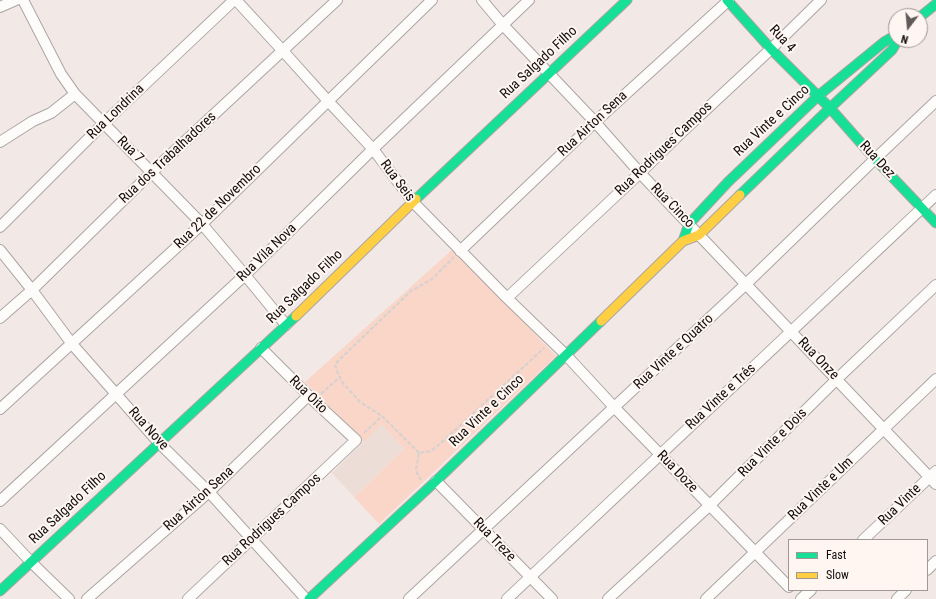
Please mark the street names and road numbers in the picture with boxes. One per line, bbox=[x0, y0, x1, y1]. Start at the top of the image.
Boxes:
street label: Rua 4 bbox=[765, 22, 799, 56]
street label: Rua Salgado Filho bbox=[497, 23, 581, 103]
street label: Rua Londrina bbox=[84, 81, 148, 143]
street label: Rua Vinte e Cinco bbox=[731, 82, 813, 160]
street label: Rua Airton Sena bbox=[555, 88, 631, 160]
street label: Rua Rodrigues Campos bbox=[612, 98, 716, 200]
street label: Rua dos Trabalhadores bbox=[116, 109, 220, 207]
street label: Rua 7 bbox=[113, 133, 147, 167]
street label: Rua Dez bbox=[856, 138, 898, 182]
street label: Rua Seis bbox=[376, 157, 418, 205]
street label: Rua 22 de Novembro bbox=[171, 161, 265, 253]
street label: Rua Cinco bbox=[647, 180, 697, 232]
street label: Rua Vila Nova bbox=[234, 220, 300, 286]
street label: Rua Salgado Filho bbox=[264, 247, 346, 327]
street label: Rua Vinte e Quatro bbox=[631, 311, 717, 393]
street label: Rua Onze bbox=[794, 334, 842, 384]
street label: Rua Vinte e Três bbox=[683, 360, 759, 434]
street label: Rua Vinte e Cinco bbox=[446, 371, 528, 451]
street label: Rua Oito bbox=[285, 373, 331, 417]
street label: Rua Nove bbox=[124, 404, 172, 454]
street label: Rua Vinte e Dois bbox=[735, 405, 811, 481]
street label: Rua Doze bbox=[653, 448, 701, 496]
street label: Rua Vinte e Um bbox=[785, 454, 857, 524]
street label: Rua Airton Sena bbox=[161, 463, 237, 535]
street label: Rua Salgado Filho bbox=[26, 468, 110, 548]
street label: Rua Rodrigues Campos bbox=[219, 470, 325, 570]
street label: Rua Vinte bbox=[875, 481, 925, 529]
street label: Rua Treze bbox=[469, 515, 519, 565]

